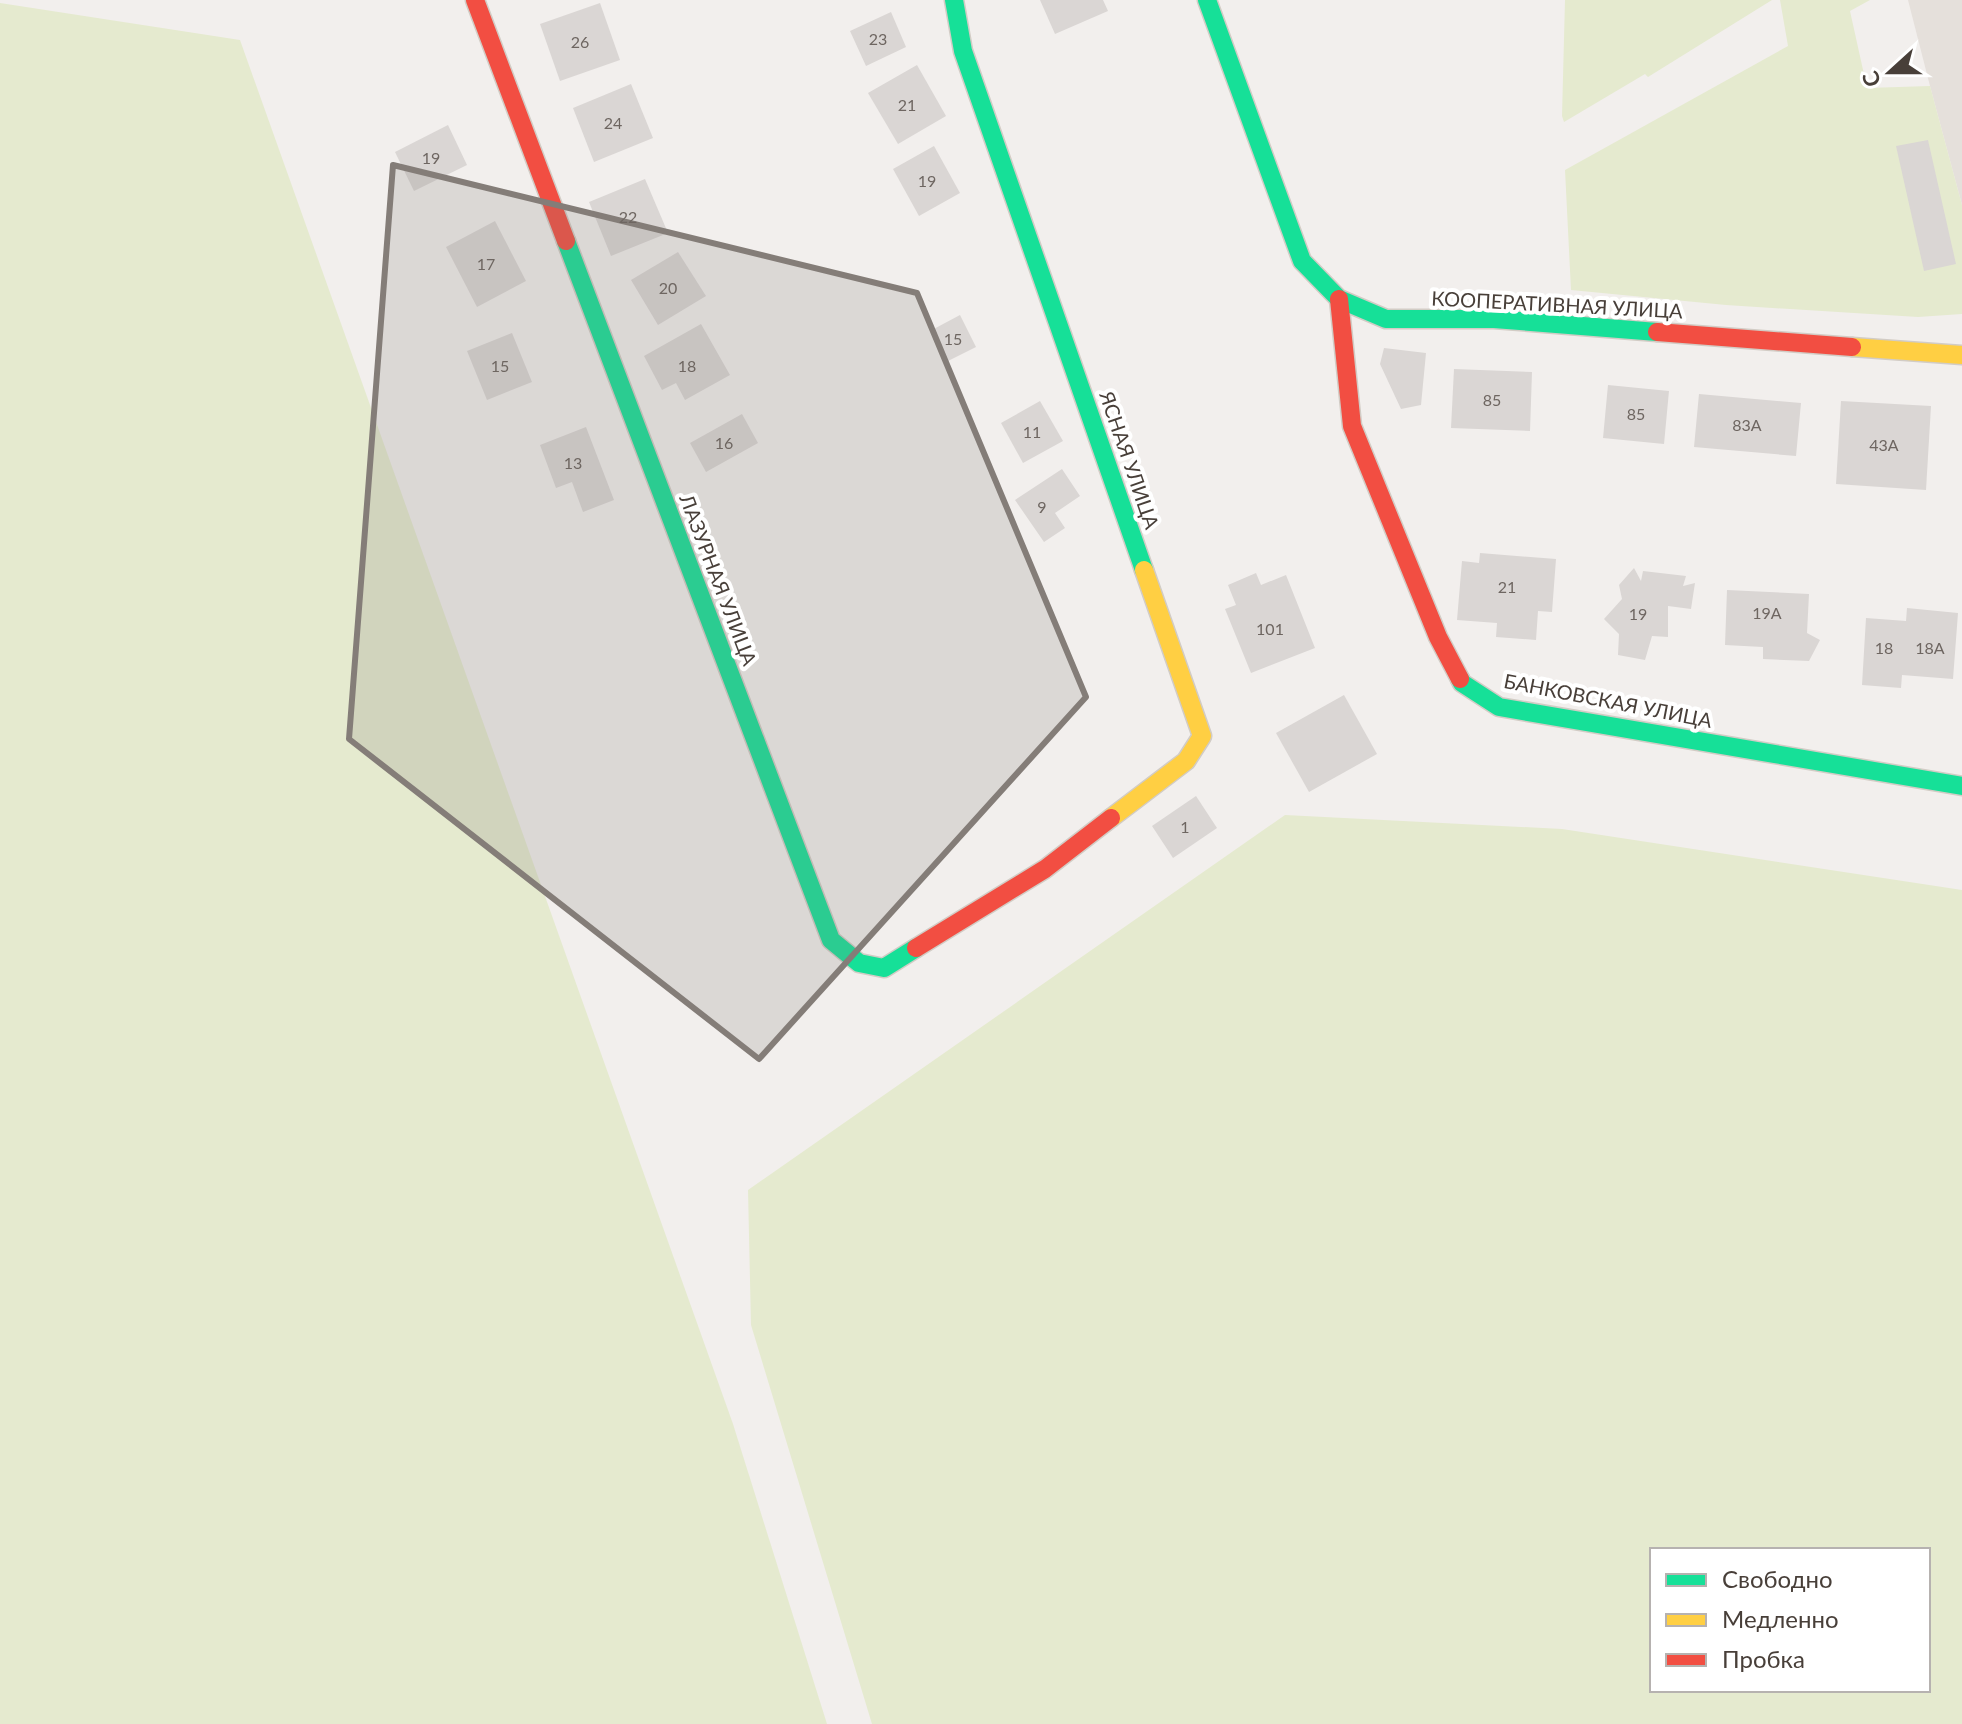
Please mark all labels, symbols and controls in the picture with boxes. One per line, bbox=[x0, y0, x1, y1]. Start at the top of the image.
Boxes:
house number: 23 bbox=[869, 29, 887, 48]
house number: 26 bbox=[571, 32, 589, 51]
north arrow bbox=[1850, 32, 1930, 112]
text: С bbox=[1855, 67, 1886, 91]
house number: 21 bbox=[898, 95, 916, 114]
house number: 24 bbox=[604, 113, 622, 132]
house number: 19 bbox=[422, 148, 440, 167]
house number: 19 bbox=[918, 171, 936, 190]
house number: 22 bbox=[619, 207, 637, 226]
house number: 17 bbox=[477, 254, 495, 273]
house number: 20 bbox=[659, 278, 677, 297]
street label: КООПЕРАТИВНАЯ УЛИЦА bbox=[1431, 285, 1684, 323]
house number: 15 bbox=[944, 329, 962, 348]
house number: 15 bbox=[491, 356, 509, 375]
house number: 18 bbox=[678, 356, 696, 375]
street label: ЯСНАЯ УЛИЦА bbox=[1095, 387, 1165, 532]
house number: 85 bbox=[1483, 390, 1501, 409]
house number: 85 bbox=[1627, 404, 1645, 423]
house number: 83А bbox=[1732, 415, 1762, 434]
house number: 11 bbox=[1023, 422, 1041, 441]
house number: 16 bbox=[715, 433, 733, 452]
house number: 43А bbox=[1869, 435, 1899, 454]
house number: 13 bbox=[564, 453, 582, 472]
street label: ЛАЗУРНАЯ УЛИЦА bbox=[675, 490, 763, 669]
house number: 9 bbox=[1037, 497, 1047, 516]
house number: 21 bbox=[1498, 577, 1516, 596]
house number: 19А bbox=[1752, 603, 1782, 622]
house number: 19 bbox=[1629, 604, 1647, 623]
house number: 101 bbox=[1256, 619, 1284, 638]
house number: 18 bbox=[1875, 638, 1893, 657]
house number: 18А bbox=[1915, 638, 1945, 657]
street label: БАНКОВСКАЯ УЛИЦА bbox=[1502, 668, 1715, 732]
house number: 1 bbox=[1180, 817, 1190, 836]
legend bbox=[1650, 1548, 1930, 1692]
text: Свободно bbox=[1722, 1564, 1833, 1593]
text: Медленно bbox=[1722, 1604, 1839, 1633]
text: Пробка bbox=[1722, 1644, 1805, 1673]

